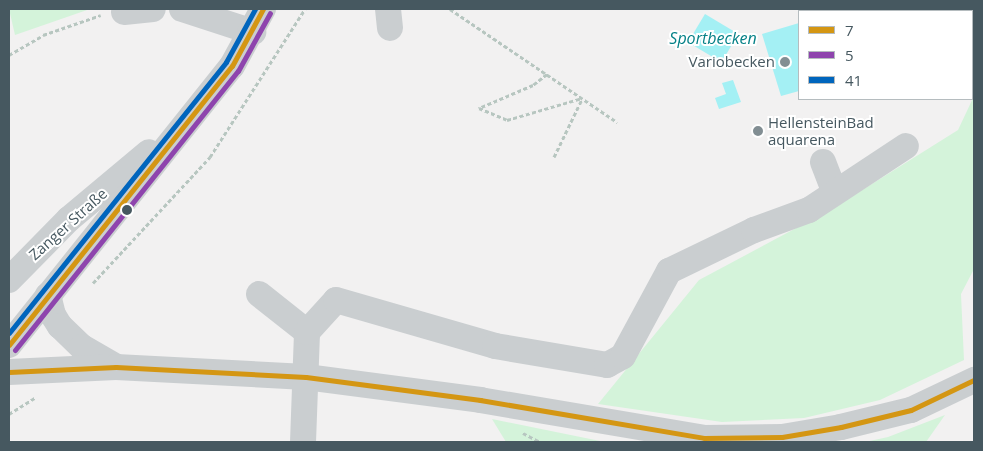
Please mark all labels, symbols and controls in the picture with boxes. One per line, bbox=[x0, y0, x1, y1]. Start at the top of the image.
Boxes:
legend bbox=[798, 10, 973, 100]
text: 7 bbox=[845, 20, 854, 40]
water label: Sportbecken bbox=[669, 28, 757, 48]
text: 5 bbox=[845, 45, 854, 65]
place label: Variobecken bbox=[688, 53, 775, 71]
marker: Variobecken bbox=[779, 56, 791, 68]
text: 41 bbox=[845, 70, 862, 90]
place label: HellensteinBad aquarena bbox=[768, 113, 874, 148]
marker: HellensteinBad aquarena bbox=[752, 125, 764, 137]
street label: Zanger Straße bbox=[25, 184, 111, 264]
unlabelled marker bbox=[122, 205, 132, 215]

